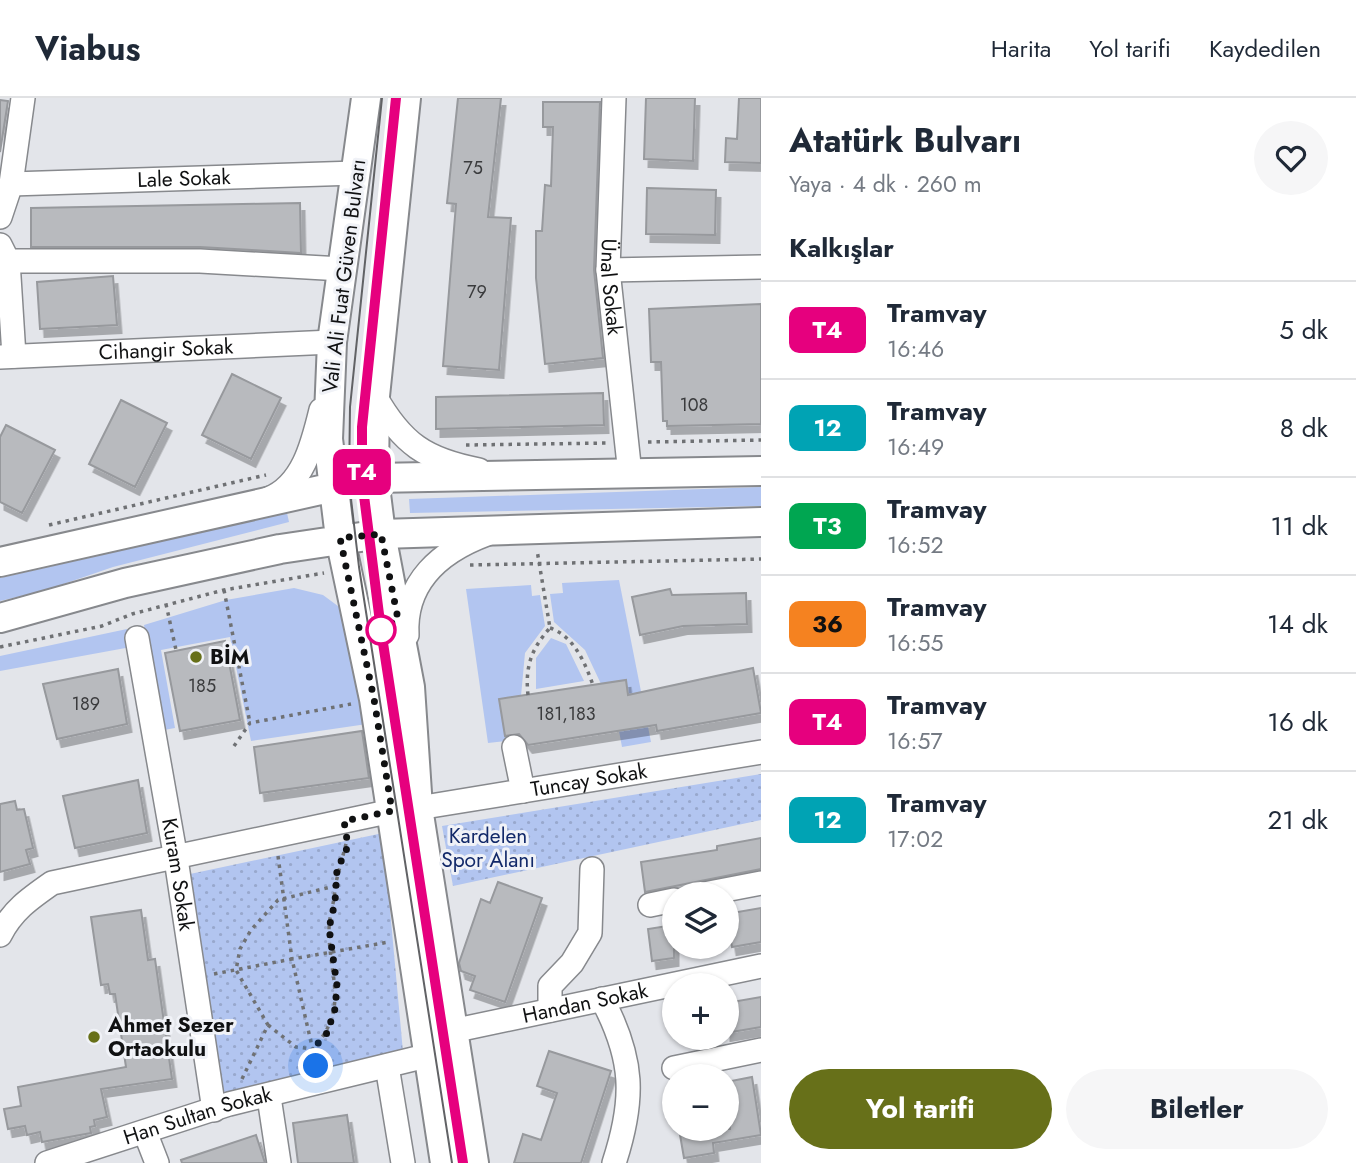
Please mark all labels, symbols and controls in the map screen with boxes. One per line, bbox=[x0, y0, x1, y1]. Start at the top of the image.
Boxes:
text: Viabus bbox=[35, 25, 141, 72]
text: Harita bbox=[991, 31, 1051, 66]
text: Yol tarifi bbox=[1089, 31, 1171, 66]
text: Kaydedilen bbox=[1209, 31, 1321, 66]
text: Atatürk Bulvarı bbox=[789, 117, 1021, 164]
button: heart bbox=[1254, 121, 1328, 195]
house number: 75 bbox=[463, 155, 483, 181]
street label: Vali Ali Fuat Güven Bulvarı bbox=[315, 157, 373, 395]
street label: Lale Sokak bbox=[137, 162, 232, 195]
text: Yaya · 4 dk · 260 m bbox=[789, 167, 982, 201]
text: Kalkışlar bbox=[789, 229, 894, 267]
street label: Ünal Sokak bbox=[593, 238, 630, 337]
house number: 79 bbox=[467, 279, 487, 305]
text: Tramvay bbox=[887, 294, 987, 332]
text: 5 dk bbox=[1279, 311, 1328, 349]
text: T4 bbox=[812, 312, 843, 347]
street label: Cihangir Sokak bbox=[98, 331, 234, 368]
text: 16:46 bbox=[887, 332, 944, 366]
house number: 108 bbox=[680, 392, 708, 418]
text: Tramvay bbox=[887, 392, 987, 430]
text: 8 dk bbox=[1280, 409, 1328, 447]
text: 12 bbox=[814, 410, 841, 445]
text: 16:49 bbox=[887, 430, 944, 464]
line badge: T4 bbox=[330, 449, 394, 495]
text: T4 bbox=[347, 454, 377, 489]
text: Tramvay bbox=[887, 490, 987, 528]
text: 11 dk bbox=[1271, 507, 1328, 545]
text: T3 bbox=[813, 508, 842, 543]
text: 16:52 bbox=[887, 528, 944, 562]
text: Tramvay bbox=[887, 588, 987, 626]
text: 14 dk bbox=[1267, 605, 1328, 643]
text: 36 bbox=[812, 606, 843, 641]
unlabelled marker bbox=[366, 615, 396, 645]
text: 16:55 bbox=[887, 626, 943, 660]
place label: BİM bbox=[210, 642, 249, 672]
marker: BİM bbox=[188, 649, 204, 665]
house number: 185 bbox=[188, 673, 216, 699]
text: Tramvay bbox=[887, 686, 987, 724]
house number: 189 bbox=[72, 691, 100, 717]
house number: 181,183 bbox=[536, 701, 596, 727]
text: 16 dk bbox=[1267, 703, 1328, 741]
text: T4 bbox=[812, 704, 843, 739]
text: 16:57 bbox=[887, 724, 943, 758]
street label: Tuncay Sokak bbox=[528, 756, 650, 804]
text: Tramvay bbox=[887, 784, 987, 822]
text: 21 dk bbox=[1267, 801, 1328, 839]
text: 12 bbox=[814, 802, 841, 837]
street label: Kuram Sokak bbox=[154, 816, 202, 934]
park label: Kardelen Spor Alanı bbox=[441, 821, 535, 875]
text: 17:02 bbox=[887, 822, 943, 856]
map controls bbox=[662, 882, 739, 1141]
button: layers bbox=[662, 882, 739, 959]
button: + bbox=[662, 973, 739, 1050]
street label: Handan Sokak bbox=[520, 975, 651, 1031]
place label: Ahmet Sezer Ortaokulu bbox=[107, 1010, 234, 1064]
marker: Ahmet Sezer Ortaokulu bbox=[86, 1029, 102, 1045]
your location bbox=[298, 1048, 333, 1083]
button: − bbox=[662, 1064, 739, 1141]
button: Yol tarifi bbox=[789, 1069, 1052, 1149]
button: Biletler bbox=[1066, 1069, 1328, 1149]
street label: Han Sultan Sokak bbox=[119, 1079, 276, 1152]

